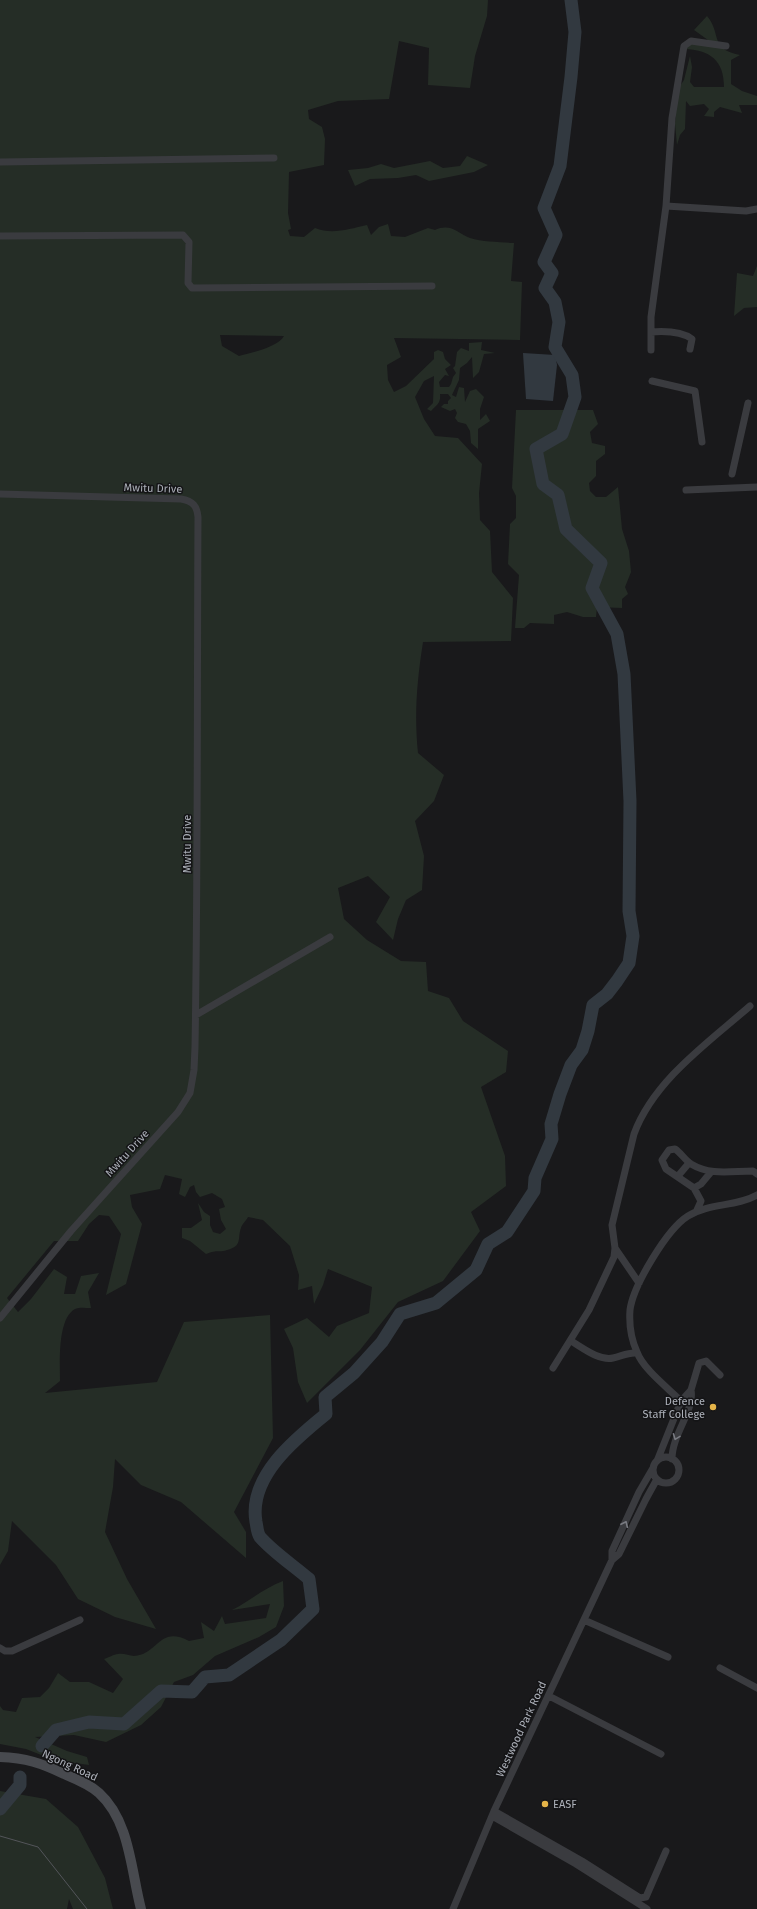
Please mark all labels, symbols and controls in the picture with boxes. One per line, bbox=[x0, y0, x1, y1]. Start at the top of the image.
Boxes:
street label: Mwitu Drive bbox=[123, 481, 183, 496]
street label: Mwitu Drive bbox=[181, 815, 194, 873]
street label: Mwitu Drive bbox=[103, 1127, 152, 1179]
place label: Defence Staff College bbox=[643, 1395, 705, 1421]
marker: Defence Staff College bbox=[708, 1402, 718, 1412]
one-way arrow bbox=[672, 1433, 681, 1440]
one-way arrow bbox=[620, 1520, 628, 1528]
street label: Westwood Park Road bbox=[494, 1679, 549, 1779]
street label: Ngong Road bbox=[40, 1747, 100, 1784]
place label: EASF bbox=[553, 1798, 577, 1811]
marker: EASF bbox=[540, 1799, 550, 1809]

